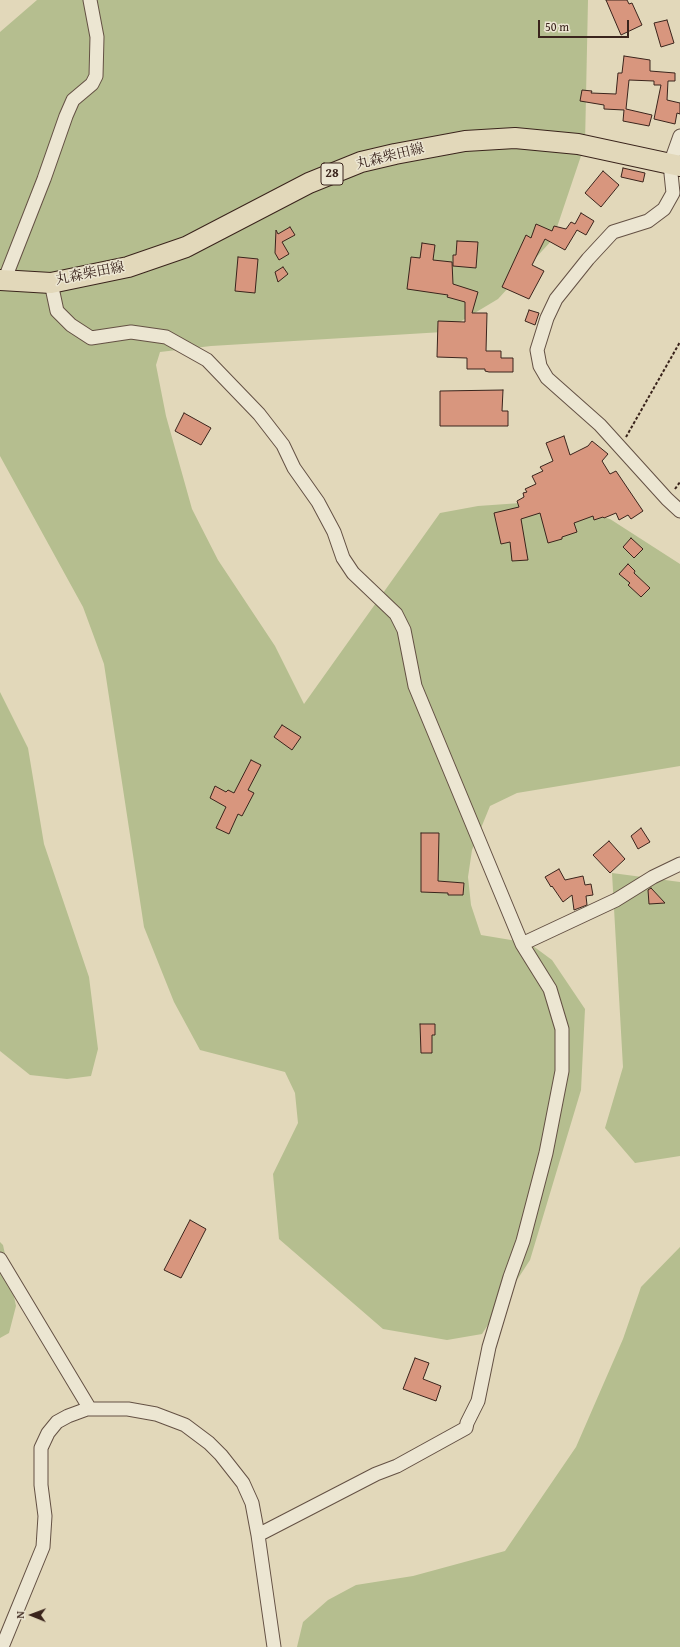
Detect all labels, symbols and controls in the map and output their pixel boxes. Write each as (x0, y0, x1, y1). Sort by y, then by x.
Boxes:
scale bar (540, 12, 631, 38)
text: 50 m (545, 18, 569, 35)
street label: 丸森柴田線 (354, 140, 426, 174)
road number: 28 (321, 163, 343, 185)
street label: 丸森柴田線 (54, 259, 126, 289)
north arrow (12, 1595, 52, 1635)
text: N (12, 1611, 28, 1619)

